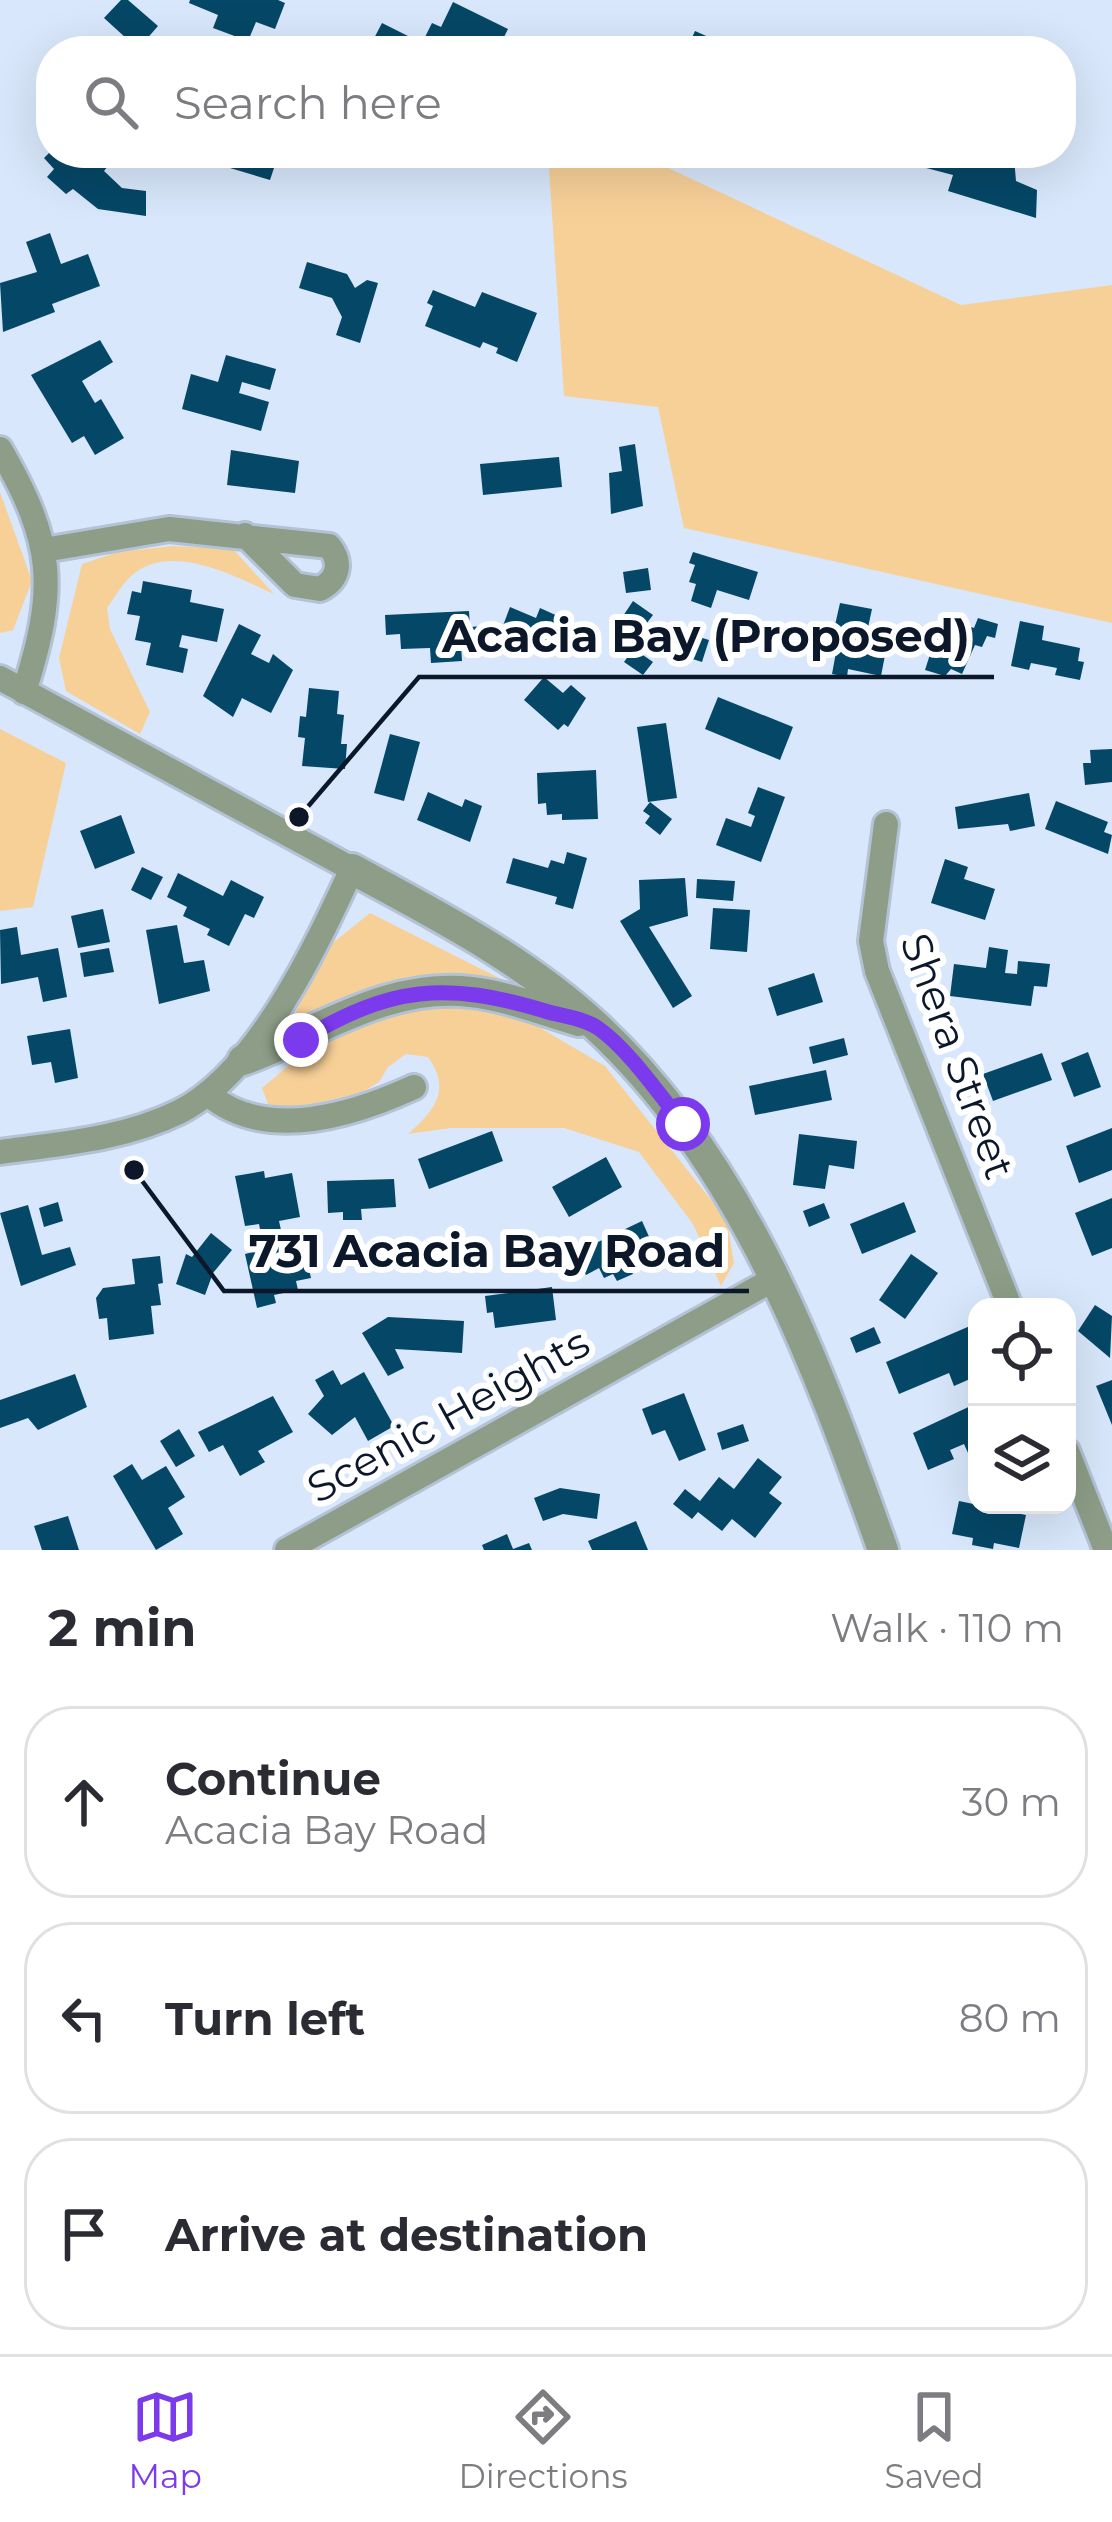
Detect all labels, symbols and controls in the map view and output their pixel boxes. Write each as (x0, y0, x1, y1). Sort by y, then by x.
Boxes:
search box (36, 36, 1076, 168)
icon: search (78, 69, 144, 135)
text: Search here (174, 75, 442, 130)
callout: Acacia Bay (Proposed) (419, 596, 994, 677)
text: Acacia Bay (Proposed) (441, 608, 970, 663)
street label: Shera Street (890, 926, 1026, 1186)
route end (274, 1013, 328, 1067)
route start (656, 1097, 710, 1151)
callout: 731 Acacia Bay Road (224, 1210, 749, 1291)
text: 731 Acacia Bay Road (249, 1223, 725, 1278)
map controls (968, 1298, 1076, 1514)
button: locate (968, 1298, 1076, 1406)
street label: Scenic Heights (298, 1316, 598, 1514)
button: layers (968, 1406, 1076, 1514)
text: 2 min (48, 1597, 197, 1659)
text: Walk · 110 m (830, 1604, 1064, 1652)
text: Continue (165, 1751, 381, 1806)
icon: ahead (51, 1769, 117, 1835)
text: 30 m (962, 1778, 1061, 1826)
text: Acacia Bay Road (165, 1806, 488, 1854)
icon: left (51, 1985, 117, 2051)
text: Turn left (165, 1991, 365, 2046)
text: 80 m (959, 1994, 1061, 2042)
icon: arrive (51, 2201, 117, 2267)
text: Arrive at destination (165, 2207, 648, 2262)
tab: Map (128, 2384, 202, 2496)
tab: Directions (459, 2384, 628, 2496)
tab: Saved (884, 2384, 984, 2496)

